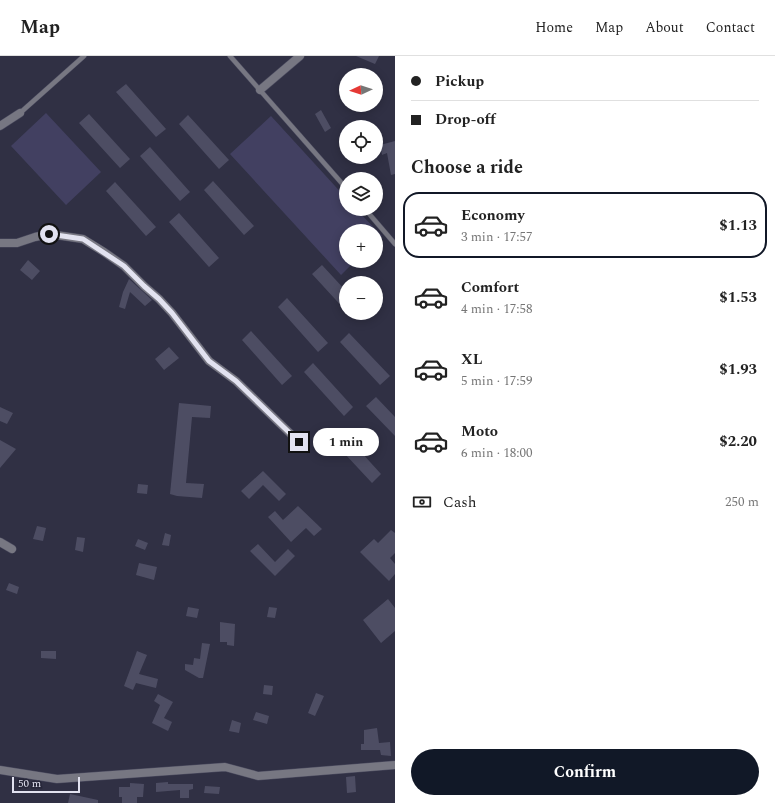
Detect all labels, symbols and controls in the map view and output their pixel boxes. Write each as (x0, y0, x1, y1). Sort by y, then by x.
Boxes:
text: Map (20, 13, 60, 42)
text: Home (535, 17, 573, 38)
text: Map (595, 17, 623, 38)
text: About (645, 17, 684, 38)
text: Contact (706, 17, 755, 38)
north arrow (339, 68, 383, 112)
map controls (339, 68, 383, 320)
text: Pickup (435, 70, 484, 93)
text: Drop-off (435, 108, 496, 131)
button: locate (339, 120, 383, 164)
text: Choose a ride (411, 154, 523, 181)
button: layers (339, 172, 383, 216)
text: Economy (461, 204, 525, 227)
icon: car (413, 207, 449, 243)
text: $1.13 (719, 214, 757, 237)
button: + (339, 224, 383, 268)
route start (40, 225, 58, 243)
text: 3 min · 17:57 (461, 227, 533, 247)
button: − (339, 276, 383, 320)
text: Comfort (461, 276, 519, 299)
icon: car (413, 279, 449, 315)
text: $1.53 (719, 286, 757, 309)
text: 4 min · 17:58 (461, 299, 533, 319)
text: XL (461, 348, 482, 371)
icon: car (413, 351, 449, 387)
text: $1.93 (719, 358, 757, 381)
text: 5 min · 17:59 (461, 371, 533, 391)
text: Moto (461, 420, 498, 443)
icon: car (413, 423, 449, 459)
callout: 1 min (313, 428, 379, 456)
text: $2.20 (719, 430, 757, 453)
text: 1 min (329, 432, 363, 452)
route end (290, 433, 308, 451)
text: 6 min · 18:00 (461, 443, 533, 463)
icon: cash (411, 491, 433, 513)
text: Cash (443, 491, 476, 514)
text: 250 m (725, 492, 759, 512)
button: Confirm (411, 749, 759, 795)
scale bar (12, 775, 80, 794)
text: 50 m (18, 775, 41, 792)

